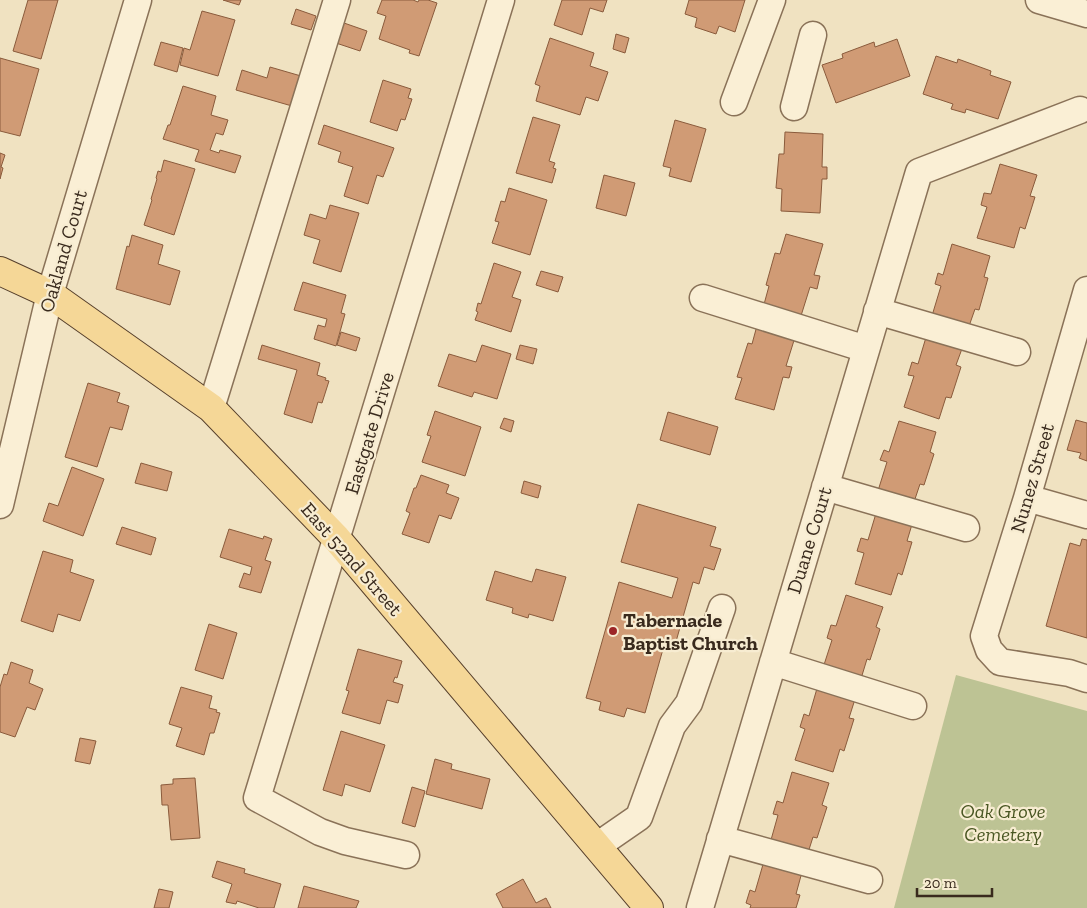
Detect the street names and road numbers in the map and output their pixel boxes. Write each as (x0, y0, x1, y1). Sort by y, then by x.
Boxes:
street label: Oakland Court (34, 186, 92, 315)
street label: Eastgate Drive (339, 369, 399, 497)
street label: Nunez Street (1005, 420, 1059, 536)
street label: Duane Court (781, 483, 837, 596)
street label: East 52nd Street (296, 497, 408, 621)

